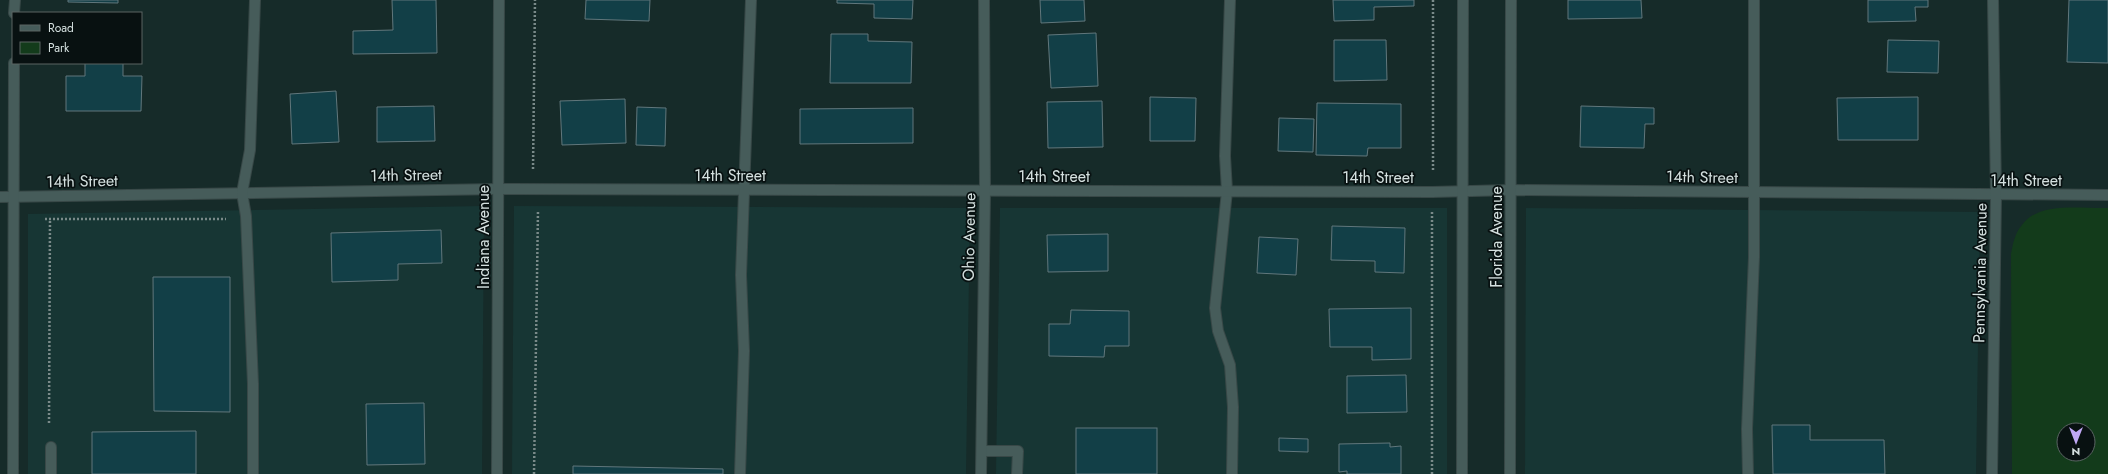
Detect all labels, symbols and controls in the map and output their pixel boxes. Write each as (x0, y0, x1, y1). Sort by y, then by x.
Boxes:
legend (12, 12, 142, 64)
text: Road (48, 19, 74, 37)
text: Park (48, 39, 70, 57)
street label: 14th Street (370, 163, 442, 187)
street label: 14th Street (694, 164, 766, 187)
street label: 14th Street (1018, 165, 1090, 188)
street label: 14th Street (1666, 165, 1738, 189)
street label: 14th Street (1342, 166, 1414, 189)
street label: 14th Street (46, 169, 118, 193)
street label: 14th Street (1990, 169, 2062, 192)
street label: Indiana Avenue (472, 185, 495, 289)
street label: Florida Avenue (1485, 186, 1508, 288)
street label: Ohio Avenue (957, 193, 981, 281)
street label: Pennsylvania Avenue (1967, 203, 1993, 343)
north arrow (2056, 422, 2096, 462)
text: N (2072, 444, 2080, 460)

